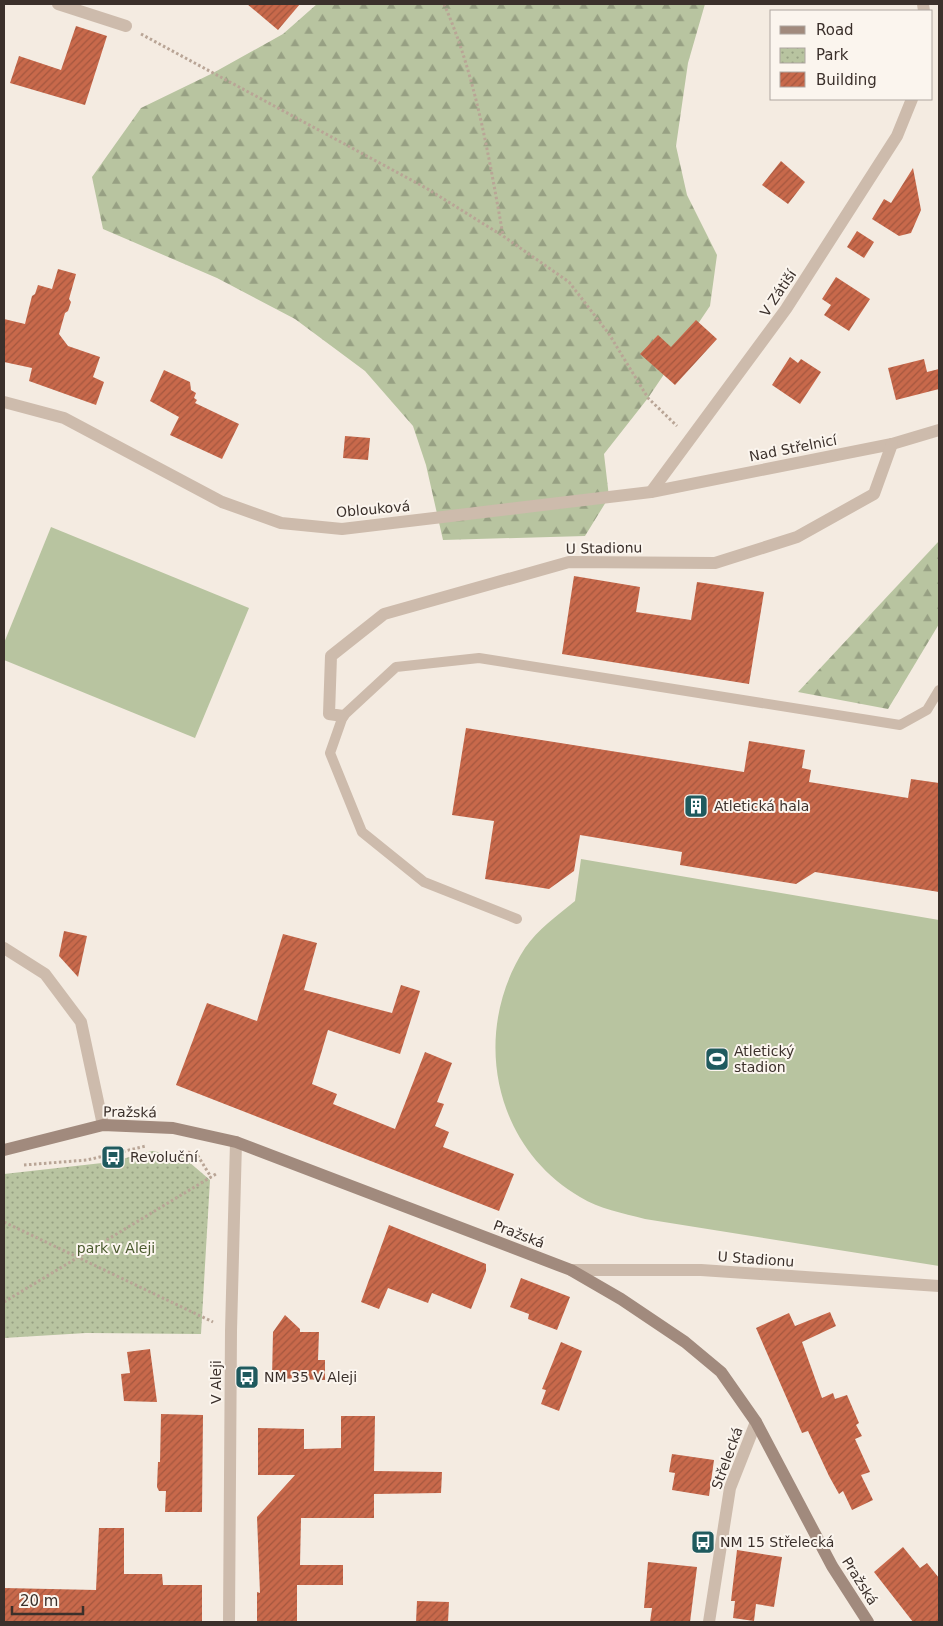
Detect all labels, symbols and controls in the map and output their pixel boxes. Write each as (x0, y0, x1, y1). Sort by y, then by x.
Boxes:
legend (770, 10, 933, 100)
text: Road (816, 21, 854, 39)
text: Park (816, 46, 849, 64)
text: Building (816, 71, 877, 89)
street label: V Zátiší (757, 266, 800, 319)
street label: Nad Střelnicí (748, 431, 839, 464)
street label: Oblouková (335, 498, 411, 520)
street label: U Stadionu (565, 539, 643, 557)
building icon: Atletická hala (683, 793, 709, 819)
place label: Atletická hala (714, 798, 809, 814)
place label: Atletický stadion (734, 1043, 794, 1075)
sports icon: Atletický stadion (704, 1046, 730, 1072)
street label: Pražská (103, 1104, 157, 1120)
bus stop icon: Revoluční (100, 1144, 126, 1170)
place label: Revoluční (130, 1149, 199, 1165)
street label: Pražská (491, 1217, 547, 1251)
park label: park v Aleji (77, 1240, 155, 1256)
street label: U Stadionu (717, 1248, 795, 1270)
street label: V Aleji (208, 1360, 224, 1404)
bus stop icon: NM 35 V Aleji (234, 1364, 260, 1390)
place label: NM 35 V Aleji (264, 1369, 357, 1385)
street label: Střelecká (708, 1425, 746, 1491)
bus stop icon: NM 15 Střelecká (690, 1529, 716, 1555)
place label: NM 15 Střelecká (720, 1534, 834, 1550)
street label: Pražská (839, 1554, 881, 1608)
scale bar (12, 1584, 84, 1616)
text: 20 m (20, 1592, 58, 1610)

